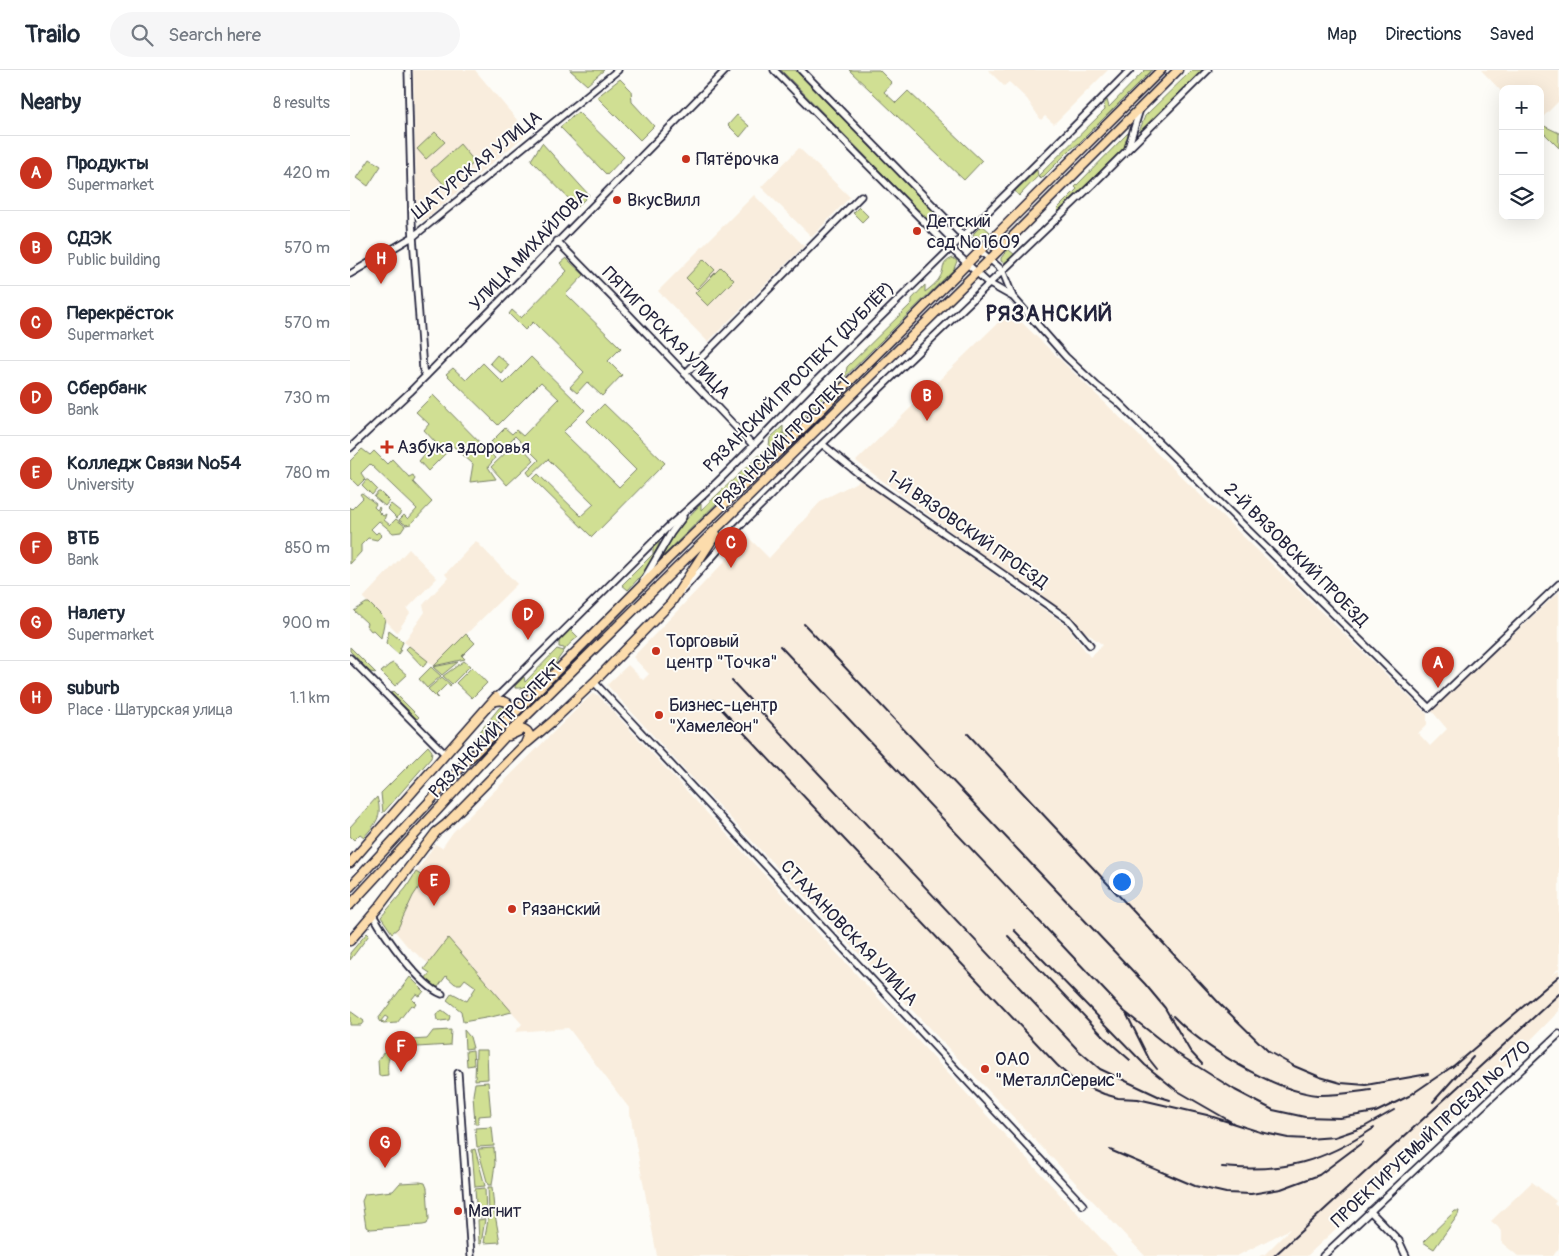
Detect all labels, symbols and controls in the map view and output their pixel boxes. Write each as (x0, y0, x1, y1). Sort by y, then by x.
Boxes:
search box (110, 12, 460, 57)
text: Trailo (25, 20, 80, 49)
icon: search (128, 21, 156, 49)
text: Search here (168, 23, 261, 47)
text: Map (1327, 23, 1357, 46)
text: Directions (1385, 23, 1461, 46)
text: Saved (1489, 23, 1534, 46)
map controls (1499, 85, 1544, 220)
button: + (1499, 85, 1544, 130)
text: Nearby (20, 89, 81, 116)
text: 8 results (273, 93, 330, 113)
street label: ШАТУРСКАЯ УЛИЦА (407, 105, 547, 224)
button: − (1499, 130, 1544, 175)
place label: Пятёрочка (696, 148, 779, 171)
text: Продукты (67, 151, 149, 175)
marker: Пятёрочка (680, 153, 692, 165)
text: A (31, 163, 41, 183)
text: 420 m (283, 163, 330, 183)
text: Supermarket (67, 175, 154, 195)
button: layers (1499, 175, 1544, 220)
street label: УЛИЦА МИХАЙЛОВА (465, 184, 593, 316)
place label: ВкусВилл (627, 189, 700, 212)
marker: ВкусВилл (611, 194, 623, 206)
place label: Детский сад №1609 (926, 210, 1020, 254)
marker: Детский сад №1609 (911, 225, 923, 237)
text: СДЭК (67, 226, 112, 250)
text: B (31, 238, 41, 258)
text: 570 m (284, 238, 330, 258)
pin: H (365, 243, 397, 284)
text: Public building (67, 250, 160, 270)
street label: ПЯТИГОРСКАЯ УЛИЦА (597, 262, 735, 404)
street label: РЯЗАНСКИЙ ПРОСПЕКТ (ДУБЛЁР) (699, 277, 899, 477)
district label: РЯЗАНСКИЙ (986, 300, 1112, 328)
text: Перекрёсток (67, 301, 174, 325)
text: C (31, 313, 41, 333)
text: 570 m (284, 313, 330, 333)
text: Supermarket (67, 325, 154, 345)
street label: РЯЗАНСКИЙ ПРОСПЕКТ (711, 370, 855, 514)
text: Сбербанк (67, 376, 147, 400)
pin: B (911, 380, 943, 421)
text: D (31, 388, 41, 408)
text: 730 m (284, 388, 330, 408)
text: Bank (67, 400, 99, 420)
place label: Азбука здоровья (397, 436, 530, 459)
marker: Азбука здоровья (381, 441, 393, 453)
text: Колледж Связи №54 (67, 451, 241, 475)
text: E (32, 463, 40, 483)
text: 780 m (285, 463, 330, 483)
street label: 1-Й ВЯЗОВСКИЙ ПРОЕЗД (882, 466, 1052, 594)
text: University (67, 475, 134, 495)
street label: 2-Й ВЯЗОВСКИЙ ПРОЕЗД (1219, 478, 1373, 632)
text: ВТБ (67, 526, 100, 550)
pin: C (715, 527, 747, 568)
text: F (31, 538, 41, 558)
text: 850 m (285, 538, 330, 558)
text: Bank (67, 550, 99, 570)
pin: D (512, 599, 544, 640)
text: Налету (67, 601, 125, 625)
text: G (31, 613, 41, 633)
text: 900 m (282, 613, 330, 633)
text: Supermarket (67, 625, 154, 645)
place label: Торговый центр "Точка" (666, 630, 778, 674)
marker: Торговый центр "Точка" (650, 645, 662, 657)
pin: A (1422, 647, 1454, 688)
street label: РЯЗАНСКИЙ ПРОСПЕКТ (424, 655, 568, 803)
text: suburb (67, 676, 120, 700)
text: H (31, 688, 41, 708)
text: 1.1 km (290, 688, 330, 708)
place label: Бизнес-центр "Хамелеон" (669, 694, 778, 738)
text: Place · Шатурская улица (67, 700, 233, 720)
marker: Бизнес-центр "Хамелеон" (653, 709, 665, 721)
street label: СТАХАНОВСКАЯ УЛИЦА (775, 855, 923, 1011)
pin: E (418, 865, 450, 906)
your location (1109, 869, 1135, 895)
place label: Рязанский (522, 898, 601, 921)
marker: Рязанский (506, 903, 518, 915)
pin: F (385, 1031, 417, 1072)
street label: ПРОЕКТИРУЕМЫЙ ПРОЕЗД № 770 (1326, 1035, 1536, 1233)
place label: ОАО "МеталлСервис" (995, 1048, 1122, 1092)
marker: ОАО "МеталлСервис" (979, 1063, 991, 1075)
pin: G (369, 1127, 401, 1168)
place label: Магнит (468, 1200, 521, 1223)
marker: Магнит (452, 1205, 464, 1217)

